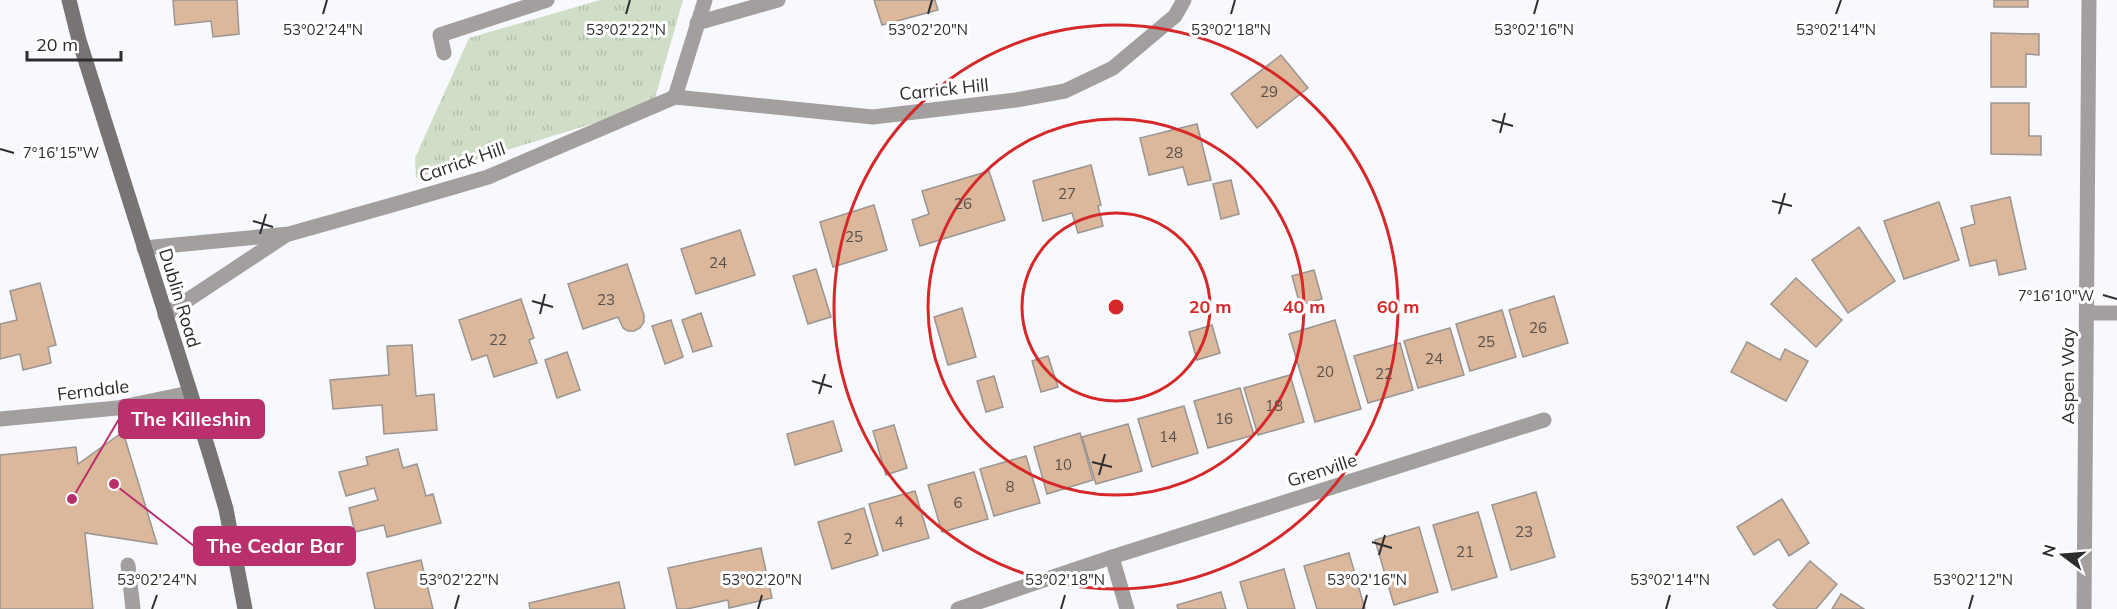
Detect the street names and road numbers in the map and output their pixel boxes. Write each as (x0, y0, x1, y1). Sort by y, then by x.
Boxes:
street label: Carrick Hill (898, 73, 990, 105)
street label: Carrick Hill (416, 137, 508, 187)
street label: Dublin Road (154, 246, 206, 350)
street label: Aspen Way (2056, 327, 2079, 425)
street label: Ferndale (56, 374, 130, 406)
street label: Grenville (1284, 448, 1360, 492)

